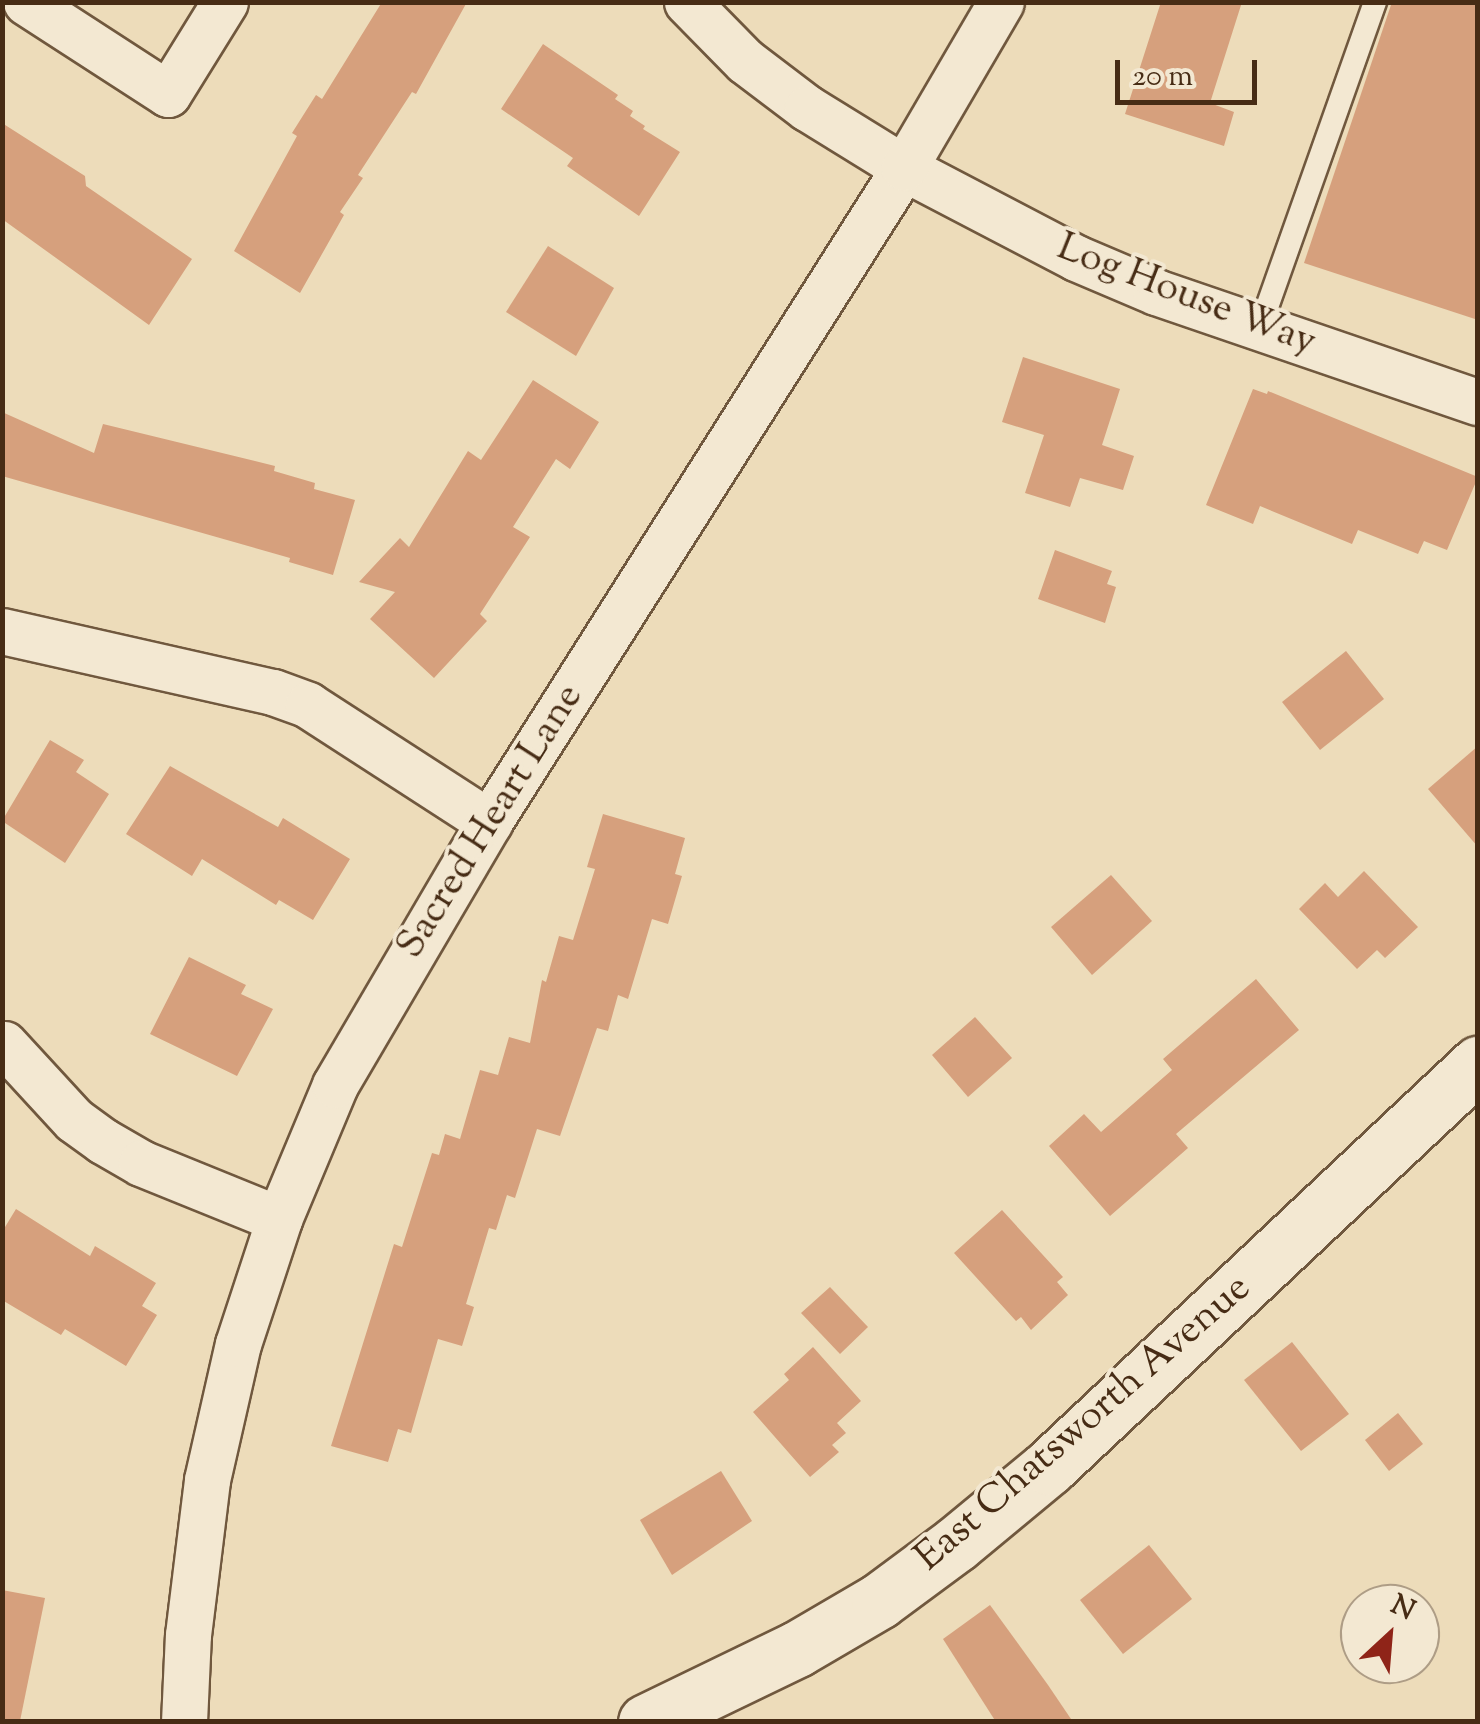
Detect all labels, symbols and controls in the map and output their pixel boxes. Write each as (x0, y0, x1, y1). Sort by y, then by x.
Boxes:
scale bar (1120, 40, 1262, 102)
text: 20 m (1132, 56, 1193, 99)
street label: Log House Way (1050, 225, 1322, 367)
street label: Sacred Heart Lane (387, 676, 595, 968)
street label: East Chatsworth Avenue (906, 1265, 1262, 1583)
north arrow (1340, 1584, 1440, 1684)
text: N (1383, 1586, 1421, 1632)

